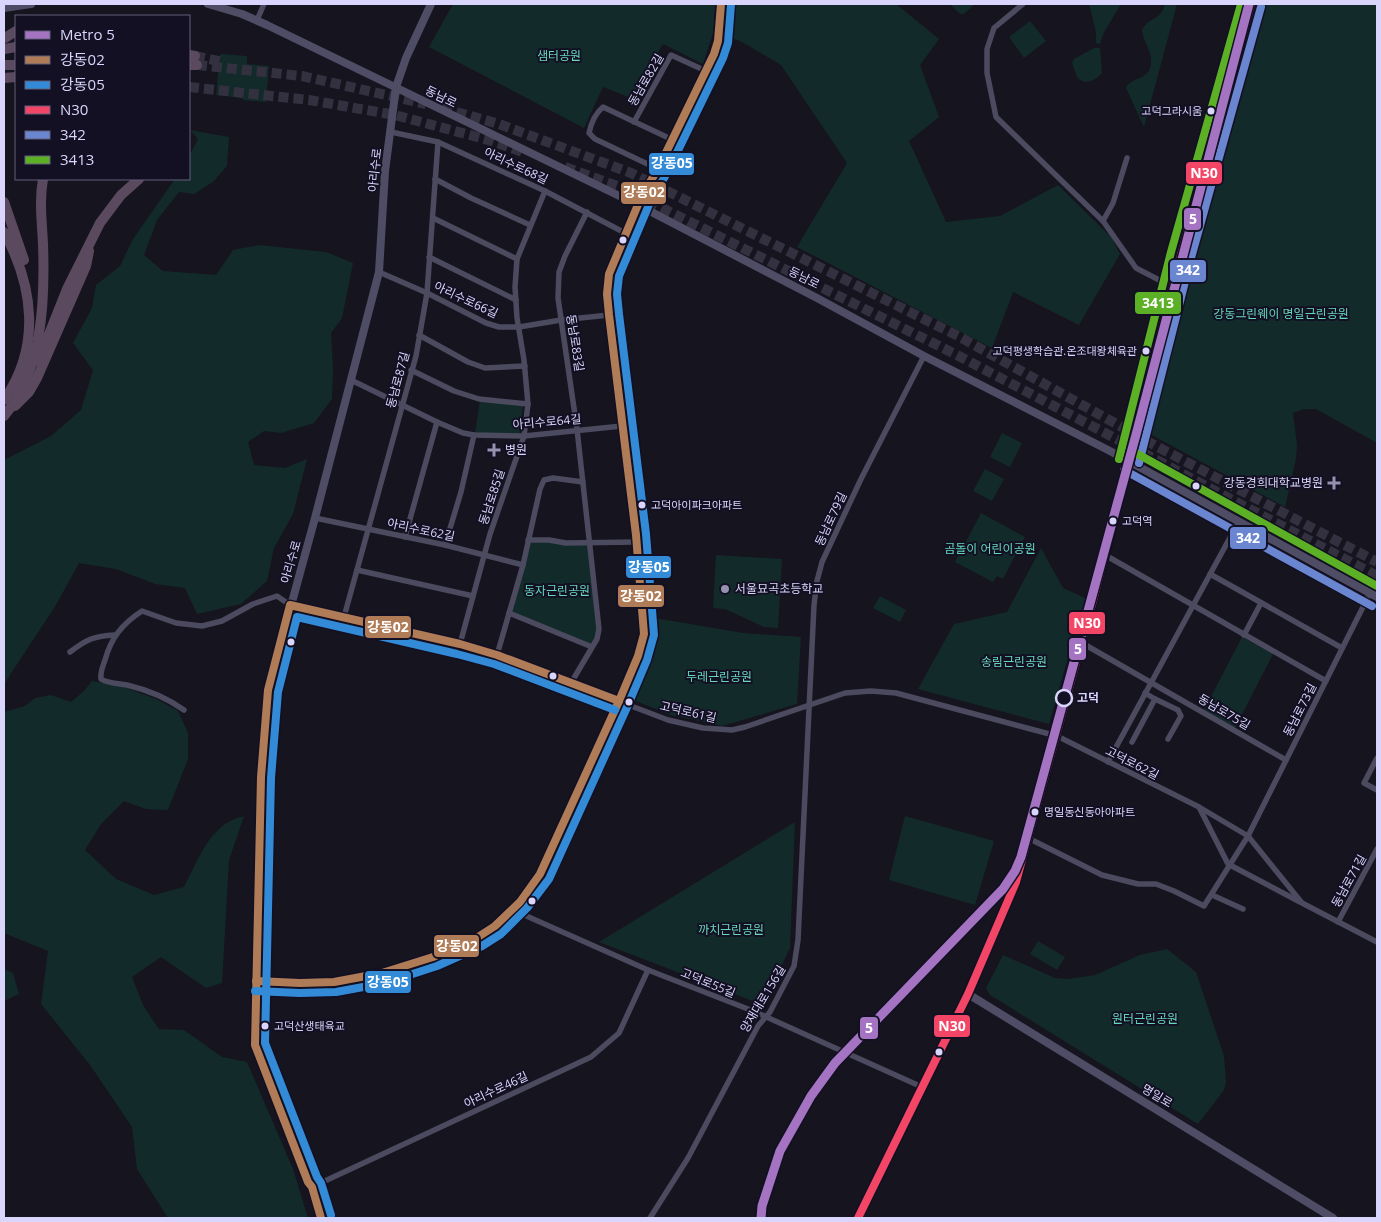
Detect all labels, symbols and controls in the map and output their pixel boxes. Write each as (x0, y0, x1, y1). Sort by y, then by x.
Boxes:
legend (15, 15, 190, 180)
text: Metro 5 (60, 24, 115, 44)
park label: 샘터공원 (537, 47, 581, 64)
text: 강동02 (60, 49, 105, 69)
street label: 동남로82길 (624, 50, 667, 109)
text: 강동05 (60, 74, 105, 94)
street label: 동남로 (423, 82, 460, 111)
text: N30 (60, 99, 88, 119)
place label: 고덕그라시움 (1141, 103, 1202, 118)
marker: 고덕그라시움 (1206, 106, 1216, 116)
text: 342 (60, 124, 86, 144)
street label: 아리수로68길 (481, 143, 551, 188)
street label: 아리수로 (364, 147, 385, 193)
text: 3413 (60, 149, 94, 169)
line badge: 강동05 (648, 152, 695, 176)
text: 강동05 (651, 153, 693, 172)
line badge: N30 (1185, 161, 1223, 185)
text: N30 (1190, 163, 1218, 182)
line badge: 강동02 (620, 181, 667, 205)
text: 강동02 (623, 182, 665, 201)
line badge: 5 (1183, 207, 1202, 231)
text: 5 (1189, 209, 1197, 228)
unlabelled marker (618, 235, 628, 245)
line badge: 342 (1169, 259, 1207, 283)
text: 342 (1176, 260, 1200, 279)
street label: 동남로 (786, 262, 823, 293)
street label: 아리수로66길 (431, 277, 501, 322)
line badge: 3413 (1134, 291, 1182, 315)
text: 3413 (1142, 293, 1174, 312)
park label: 강동그린웨이 명일근린공원 (1213, 305, 1349, 322)
street label: 동남로83길 (563, 313, 588, 373)
place label: 고덕평생학습관.온조대왕체육관 (992, 343, 1137, 358)
marker: 고덕평생학습관.온조대왕체육관 (1141, 346, 1151, 356)
street label: 동남로87길 (382, 350, 413, 410)
street label: 아리수로64길 (512, 410, 582, 433)
place label: 병원 (505, 441, 527, 458)
marker: 병원 (487, 443, 501, 457)
street label: 동남로85길 (474, 467, 509, 527)
place label: 강동경희대학교병원 (1224, 474, 1323, 491)
marker: 강동경희대학교병원 (1327, 476, 1341, 490)
unlabelled marker (1191, 481, 1201, 491)
street label: 동남로79길 (811, 489, 850, 549)
place label: 고덕아이파크아파트 (651, 497, 742, 512)
marker: 고덕아이파크아파트 (637, 500, 647, 510)
place label: 고덕역 (1122, 513, 1152, 528)
street label: 아리수로62길 (386, 514, 457, 545)
marker: 고덕역 (1108, 516, 1118, 526)
line badge: 342 (1229, 526, 1267, 550)
text: 342 (1236, 528, 1260, 547)
street label: 아리수로 (276, 538, 305, 585)
park label: 곰돌이 어린이공원 (944, 540, 1036, 557)
line badge: 강동05 (625, 555, 672, 579)
text: 강동05 (628, 557, 670, 576)
place label: 서울묘곡초등학교 (735, 580, 823, 597)
park label: 동자근린공원 (524, 582, 590, 599)
marker: 서울묘곡초등학교 (719, 583, 731, 595)
line badge: 강동02 (617, 584, 665, 608)
text: 강동02 (620, 586, 662, 605)
line badge: N30 (1068, 611, 1106, 635)
text: N30 (1073, 613, 1101, 632)
line badge: 강동02 (364, 615, 412, 639)
text: 강동02 (367, 617, 409, 636)
unlabelled marker (286, 637, 296, 647)
line badge: 5 (1068, 637, 1087, 661)
text: 5 (1074, 639, 1082, 658)
park label: 송림근린공원 (981, 653, 1047, 670)
park label: 두레근린공원 (686, 668, 752, 685)
unlabelled marker (548, 671, 558, 681)
street label: 동남로73길 (1279, 680, 1320, 739)
marker: 고덕 (1055, 689, 1073, 707)
place label: 고덕 (1077, 689, 1099, 706)
street label: 동남로75길 (1195, 690, 1254, 733)
unlabelled marker (624, 697, 634, 707)
street label: 고덕로61길 (658, 697, 718, 726)
street label: 고덕로62길 (1103, 742, 1162, 783)
place label: 명일동신동아아파트 (1044, 804, 1135, 819)
marker: 명일동신동아아파트 (1030, 807, 1040, 817)
street label: 동남로71길 (1327, 851, 1370, 910)
unlabelled marker (527, 896, 537, 906)
park label: 까치근린공원 (698, 921, 764, 938)
line badge: 강동02 (433, 934, 480, 958)
text: 강동02 (436, 936, 478, 955)
street label: 양재대로156길 (736, 962, 789, 1036)
street label: 고덕로55길 (678, 964, 738, 1001)
line badge: 강동05 (364, 970, 412, 994)
text: 강동05 (367, 972, 409, 991)
park label: 원터근린공원 (1112, 1010, 1178, 1027)
line badge: N30 (933, 1014, 971, 1038)
line badge: 5 (859, 1016, 879, 1040)
text: N30 (938, 1016, 966, 1035)
place label: 고덕산생태육교 (274, 1018, 345, 1033)
text: 5 (865, 1018, 873, 1037)
marker: 고덕산생태육교 (260, 1021, 270, 1031)
unlabelled marker (934, 1047, 944, 1057)
street label: 아리수로46길 (461, 1067, 531, 1112)
street label: 명일로 (1139, 1080, 1176, 1111)

